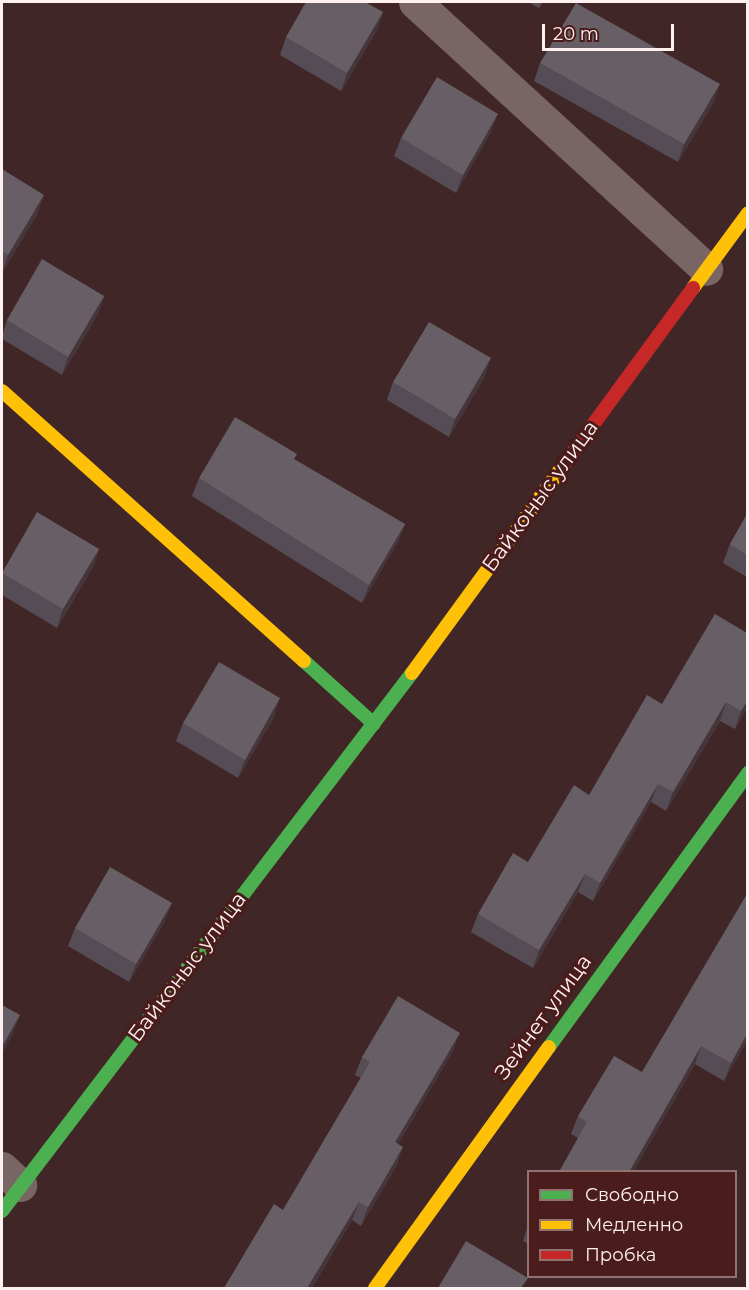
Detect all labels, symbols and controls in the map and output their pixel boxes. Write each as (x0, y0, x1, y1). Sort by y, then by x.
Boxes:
scale bar (545, 12, 677, 50)
text: 20 m (553, 23, 599, 45)
street label: Байконыс улица (477, 416, 603, 576)
street label: Байконыс улица (123, 887, 251, 1047)
street label: Зейнет улица (489, 950, 597, 1084)
legend (527, 1170, 737, 1278)
text: Свободно (585, 1184, 679, 1206)
text: Медленно (585, 1214, 683, 1236)
text: Пробка (585, 1244, 656, 1266)

